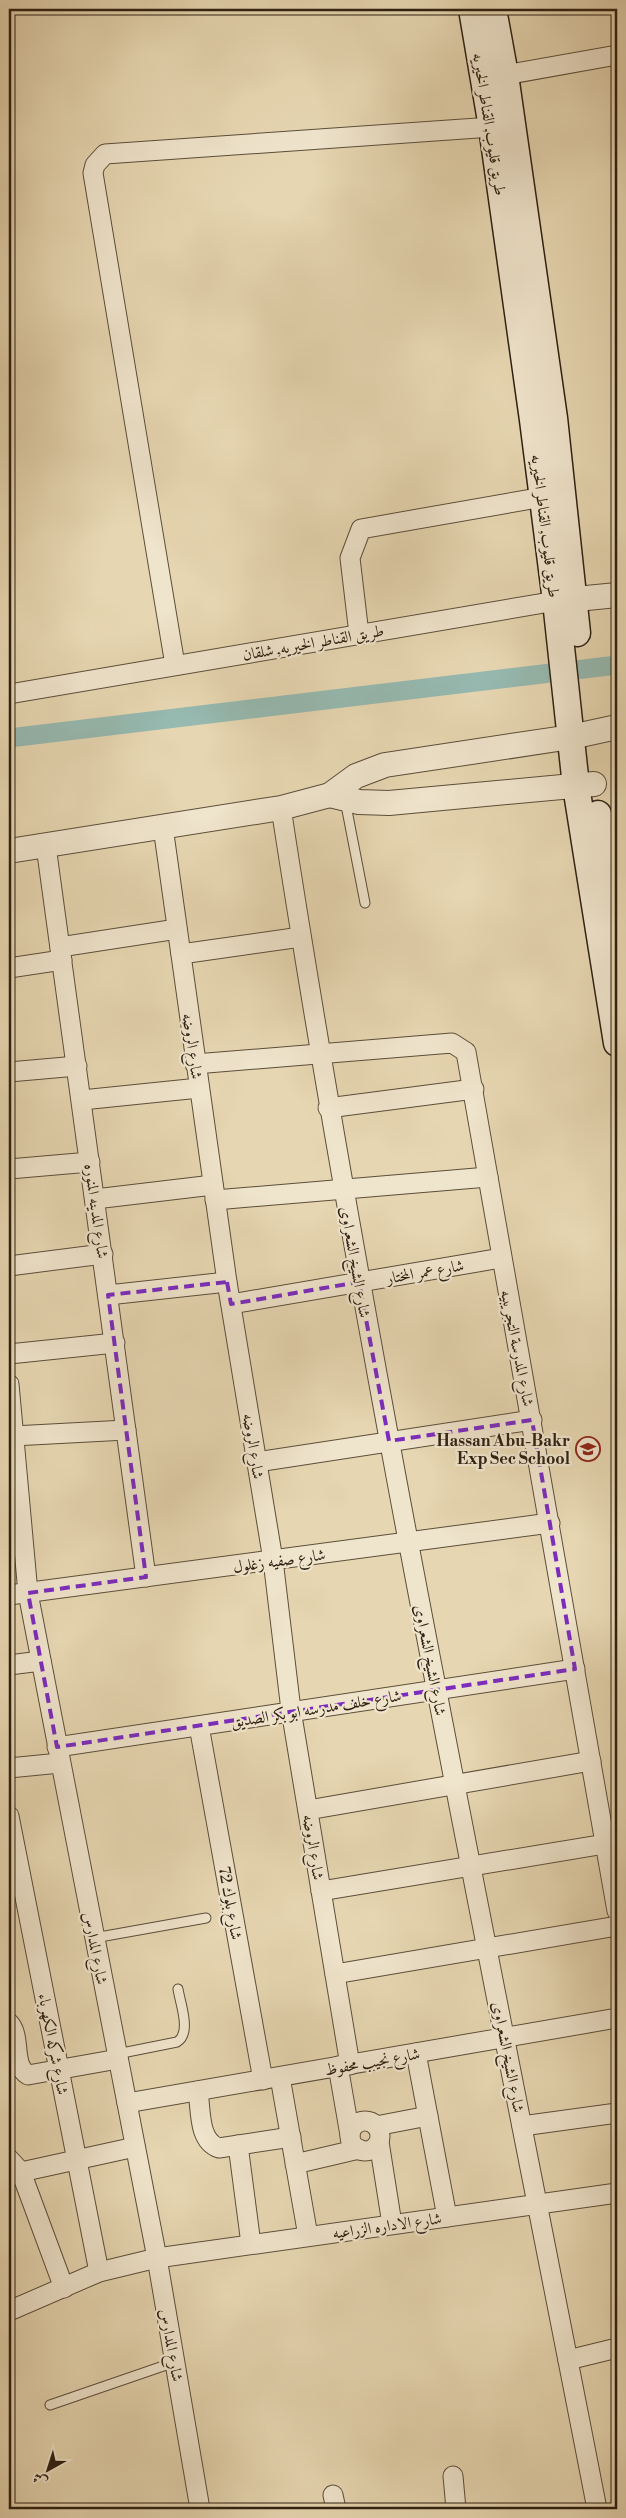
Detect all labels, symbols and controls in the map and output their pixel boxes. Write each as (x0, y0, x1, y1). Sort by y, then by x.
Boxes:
street label: طريق قليوب, القناطر الخيريه (468, 51, 510, 197)
street label: طريق قليوب, القناطر الخيريه (526, 453, 564, 599)
street label: طريق القناطر الخيريه, شلقان (241, 621, 385, 665)
street label: شارع الروضه (175, 1012, 207, 1081)
street label: شارع المدينه المنوره (76, 1163, 113, 1260)
street label: شارع الشيخ الشعراوى (331, 1205, 375, 1320)
street label: شارع عمر المختار (383, 1255, 466, 1292)
street label: شارع المدرسة التجريبيه (493, 1288, 538, 1409)
street label: شارع الروضه (235, 1412, 268, 1481)
place label: Hassan Abu-Bakr Exp Sec School (436, 1431, 571, 1469)
school or university icon: Hassan Abu-Bakr Exp Sec School (575, 1436, 601, 1462)
street label: شارع صفيه زغلول (232, 1545, 327, 1580)
street label: شارع الشيخ الشعراوى (406, 1603, 451, 1718)
street label: شارع خلف مدرسه ابو بكر الصديق (230, 1686, 403, 1735)
street label: شارع الروضه (295, 1813, 328, 1882)
street label: شارع بلوك 72 (211, 1865, 246, 1942)
street label: شارع المدارس (75, 1910, 112, 1987)
street label: شارع شركه الكهرباء (30, 1992, 73, 2097)
street label: شارع الشيخ الشعراوى (484, 2000, 529, 2115)
street label: شارع نجيب محفوظ (323, 2044, 422, 2083)
street label: شارع الاداره الزراعيه (331, 2208, 443, 2247)
street label: شارع المدارس (152, 2307, 187, 2384)
north arrow (22, 2446, 72, 2496)
text: ش (29, 2468, 52, 2491)

